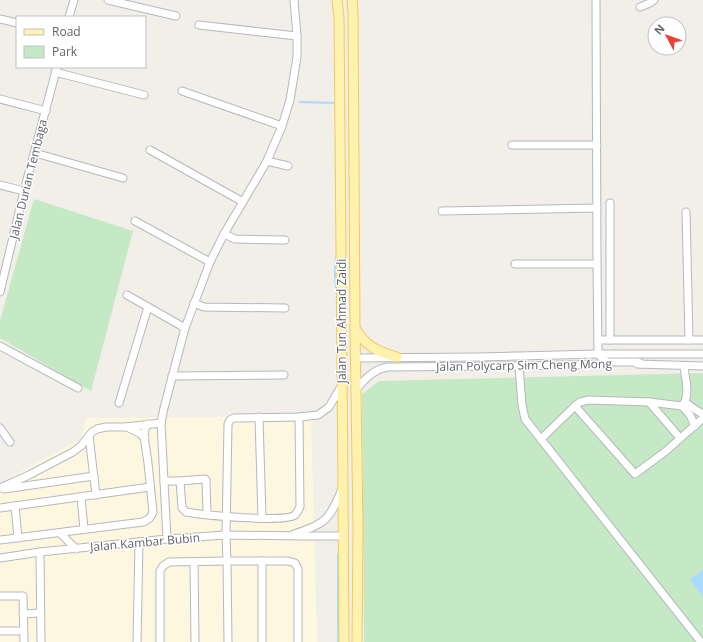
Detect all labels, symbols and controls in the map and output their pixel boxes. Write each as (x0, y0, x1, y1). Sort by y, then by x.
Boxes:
legend (16, 16, 146, 68)
north arrow (647, 16, 687, 56)
text: N (650, 21, 668, 37)
text: Road (52, 23, 81, 40)
text: Park (52, 43, 78, 60)
street label: Jalan Durian Tembaga (5, 117, 51, 242)
street label: Jalan Tun Ahmad Zaidi (333, 259, 350, 384)
street label: Jalan Polycarp Sim Cheng Mong (435, 355, 612, 375)
street label: Jalan Kambar Bubin (88, 529, 201, 555)

